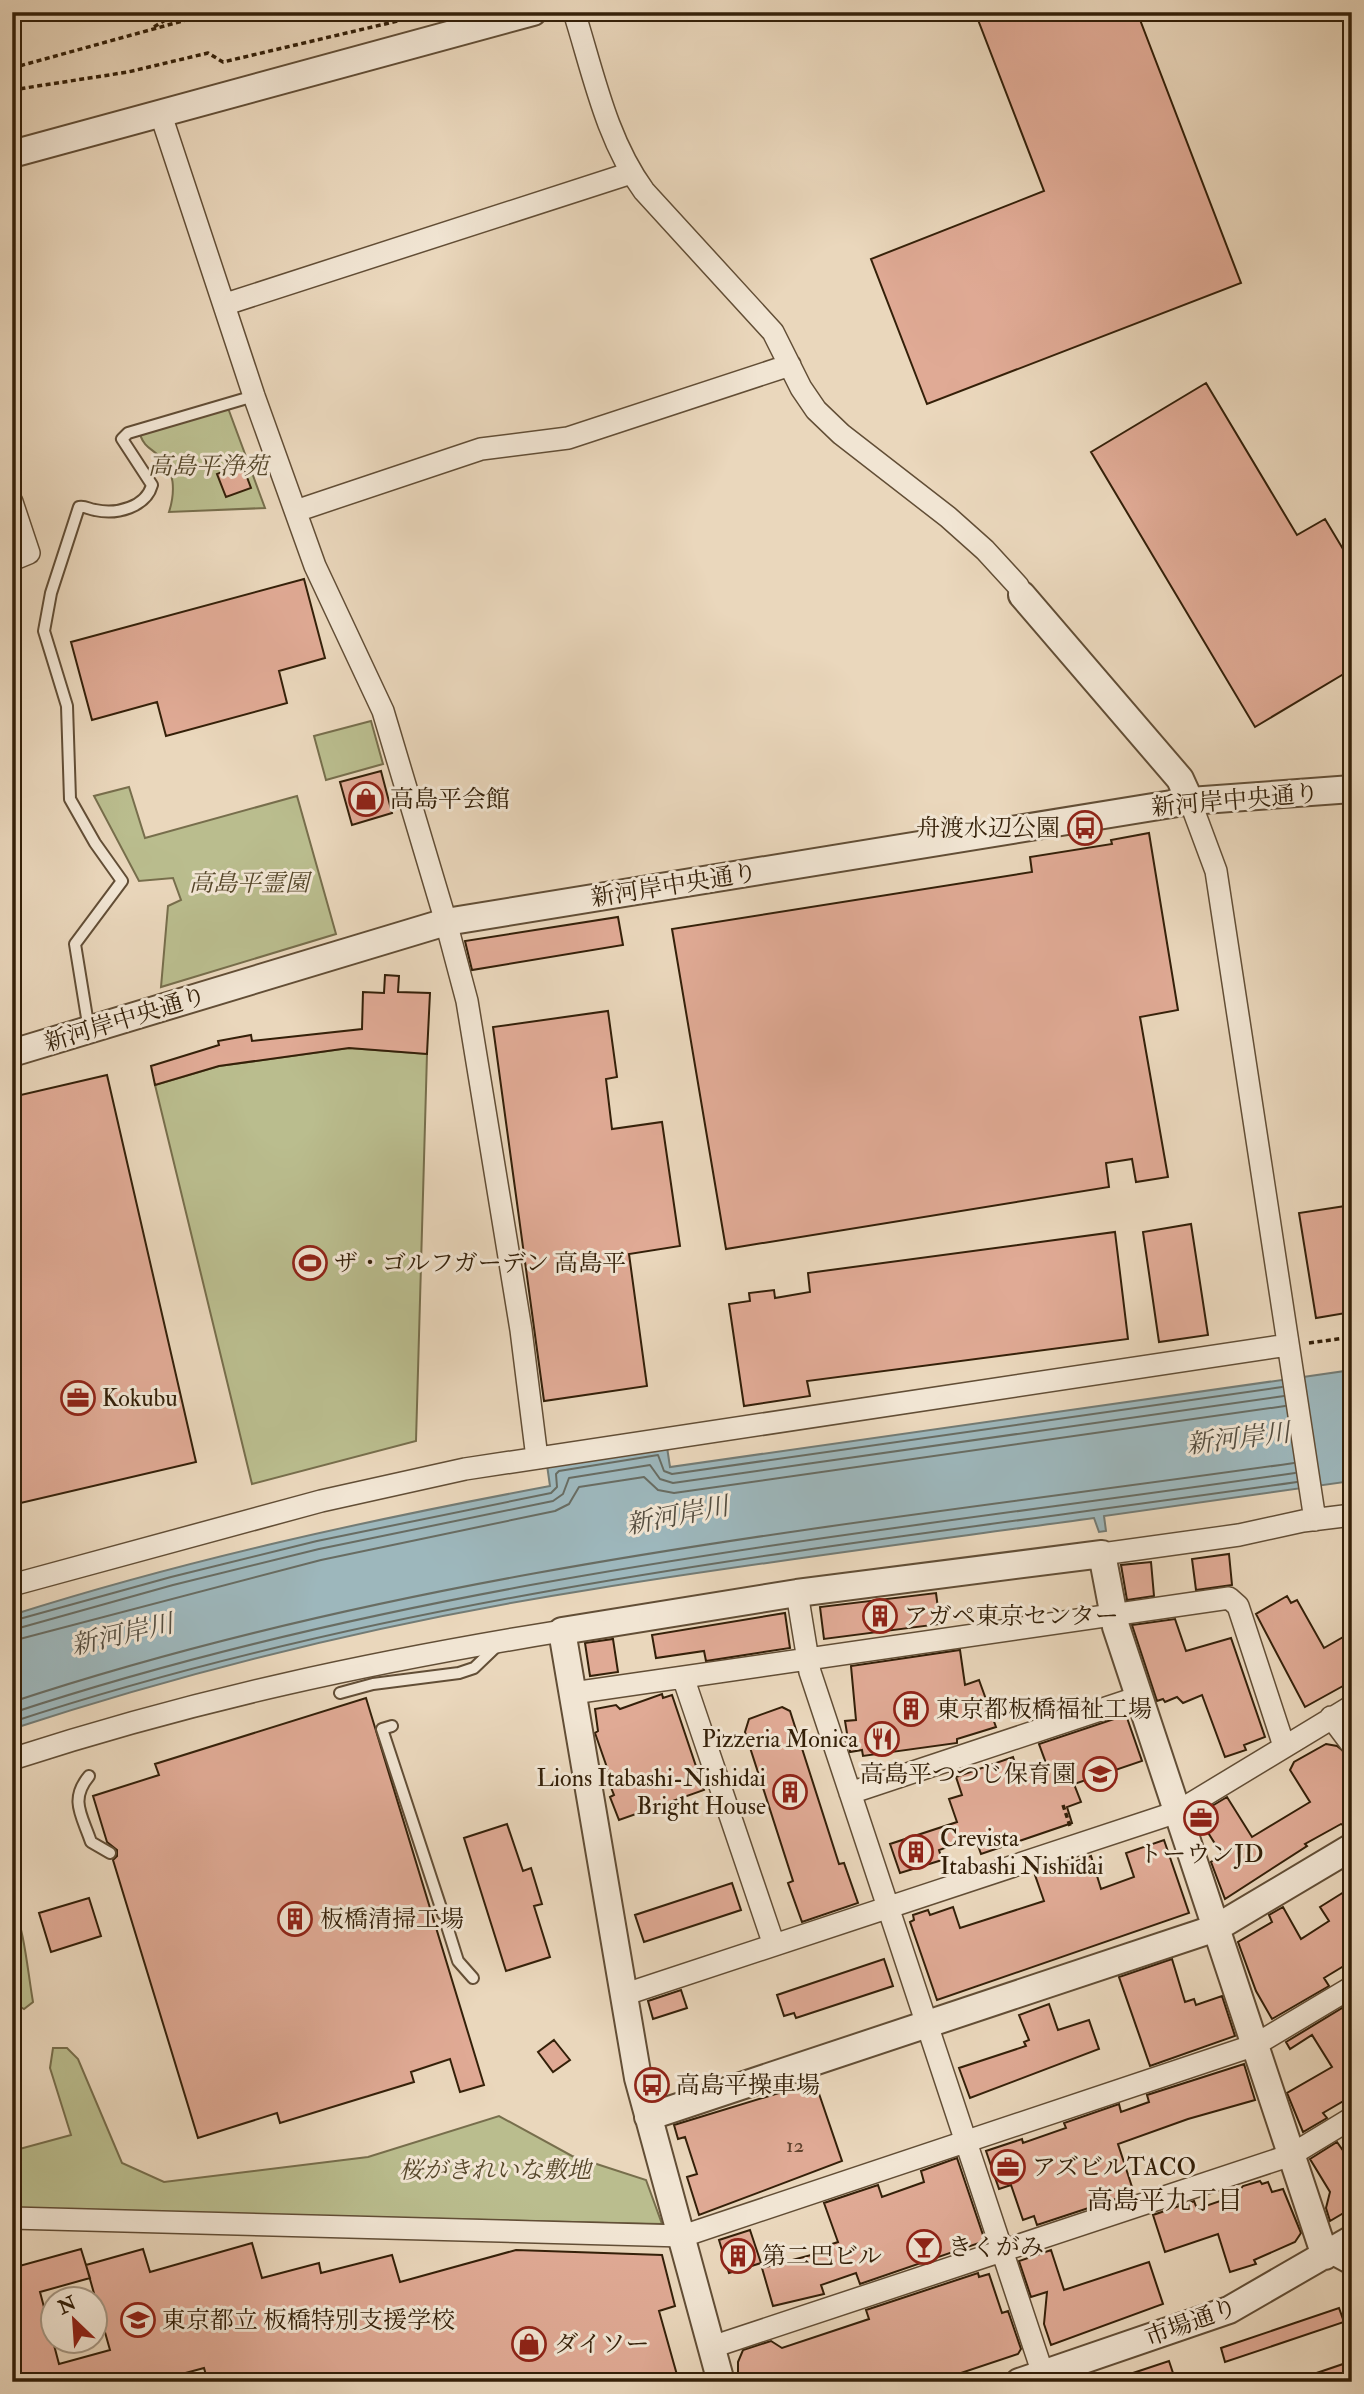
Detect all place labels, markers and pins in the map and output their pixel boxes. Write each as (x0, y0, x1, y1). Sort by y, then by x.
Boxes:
shop icon: 高島平会館 (347, 780, 385, 818)
place label: 高島平会館 (390, 784, 510, 815)
bus stop icon: 舟渡水辺公園 (1066, 809, 1104, 847)
place label: 舟渡水辺公園 (916, 813, 1060, 844)
sports icon: ザ・ゴルフガーデン 高島平 (291, 1244, 329, 1282)
place label: ザ・ゴルフガーデン 高島平 (334, 1248, 626, 1279)
office icon: Kokubu (59, 1379, 97, 1417)
place label: Kokubu (102, 1383, 178, 1414)
building icon: アガペ東京センター (861, 1597, 899, 1635)
place label: アガペ東京センター (904, 1601, 1119, 1632)
building icon: 東京都板橋福祉工場 (892, 1690, 930, 1728)
place label: 東京都板橋福祉工場 (936, 1694, 1152, 1725)
restaurant icon: Pizzeria Monica (863, 1720, 901, 1758)
place label: Pizzeria Monica (702, 1724, 859, 1755)
school or university icon: 高島平つつじ保育園 (1081, 1755, 1119, 1793)
place label: 高島平つつじ保育園 (860, 1759, 1076, 1790)
place label: Lions Itabashi-Nishidai Bright House (536, 1763, 766, 1822)
building icon: Lions Itabashi-Nishidai Bright House (771, 1773, 809, 1811)
office icon: トーウンJD (1182, 1799, 1220, 1837)
place label: Crevista Itabashi Nishidai (940, 1823, 1104, 1882)
building icon: Crevista Itabashi Nishidai (897, 1833, 935, 1871)
place label: トーウンJD (1138, 1839, 1264, 1870)
building icon: 板橋清掃工場 (276, 1900, 314, 1938)
place label: 板橋清掃工場 (320, 1904, 464, 1935)
bus stop icon: 高島平操車場 (633, 2066, 671, 2104)
place label: 高島平操車場 (676, 2070, 820, 2101)
office icon: アズビルTACO (989, 2148, 1027, 2186)
place label: アズビルTACO (1032, 2152, 1196, 2183)
bar icon: きくがみ (905, 2228, 943, 2266)
place label: きくがみ (948, 2232, 1044, 2263)
building icon: 第二巴ビル (719, 2237, 757, 2275)
place label: 第二巴ビル (762, 2241, 882, 2272)
school or university icon: 東京都立 板橋特別支援学校 (119, 2301, 157, 2339)
place label: 東京都立 板橋特別支援学校 (162, 2305, 455, 2336)
shop icon: ダイソー (510, 2325, 548, 2363)
place label: ダイソー (554, 2329, 650, 2360)

